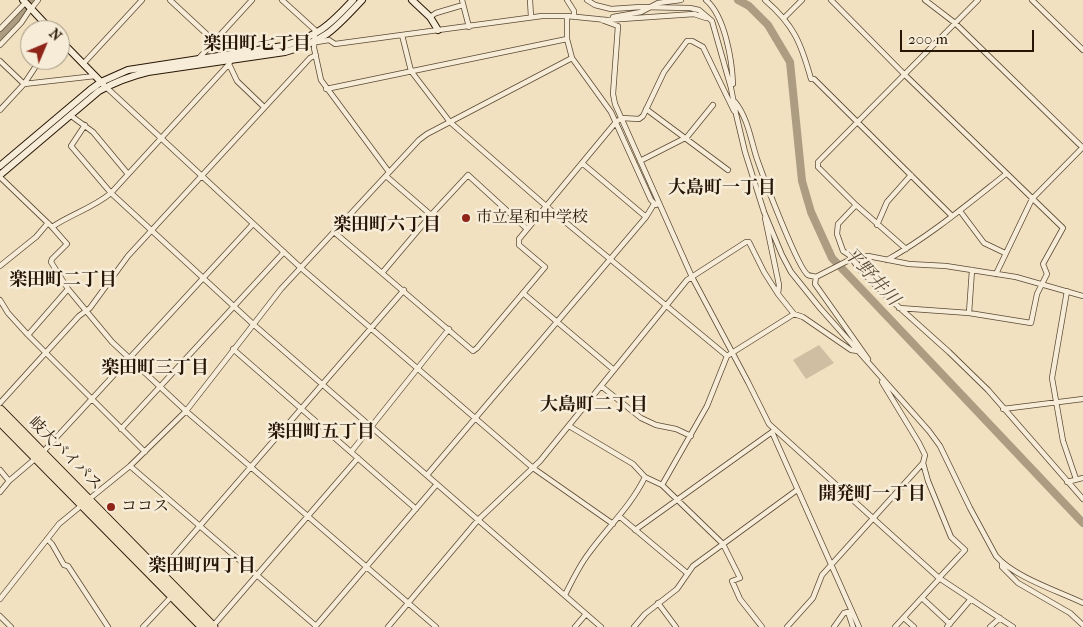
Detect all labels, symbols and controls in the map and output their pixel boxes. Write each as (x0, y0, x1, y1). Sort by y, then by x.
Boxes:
north arrow (20, 20, 70, 70)
scale bar (903, 20, 1037, 52)
text: N (45, 25, 65, 45)
text: 200 m (908, 30, 948, 48)
district label: 楽田町七丁目 (203, 34, 311, 56)
district label: 大島町一丁目 (668, 178, 776, 200)
place label: 市立星和中学校 (476, 208, 588, 228)
marker: 市立星和中学校 (460, 212, 472, 224)
district label: 楽田町六丁目 (333, 215, 441, 237)
water label: 平野井川 (839, 243, 903, 311)
district label: 楽田町二丁目 (9, 270, 117, 292)
district label: 楽田町三丁目 (101, 358, 209, 380)
district label: 大島町二丁目 (540, 395, 648, 417)
street label: 岐大バイパス (24, 413, 106, 495)
district label: 楽田町五丁目 (267, 422, 375, 444)
district label: 開発町一丁目 (818, 484, 926, 506)
place label: ココス (121, 497, 169, 517)
marker: ココス (105, 501, 117, 513)
district label: 楽田町四丁目 (148, 556, 256, 578)

